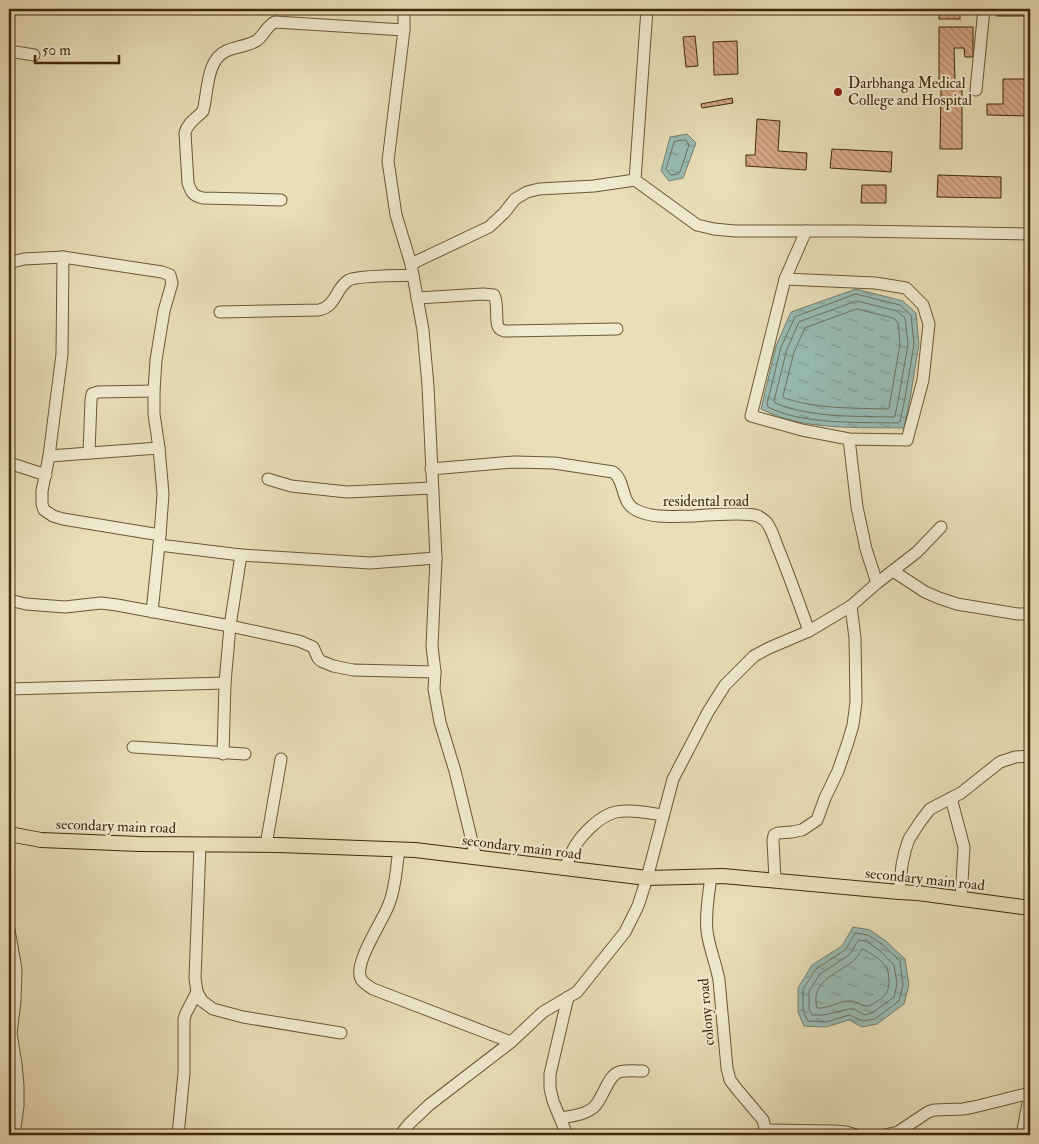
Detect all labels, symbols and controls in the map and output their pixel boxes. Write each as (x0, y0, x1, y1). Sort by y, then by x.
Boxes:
scale bar (35, 32, 119, 64)
text: 50 m (42, 41, 71, 60)
place label: Darbhanga Medical College and Hospital (848, 74, 972, 111)
marker: Darbhanga Medical College and Hospital (832, 86, 844, 98)
street label: residental road (663, 492, 750, 511)
street label: secondary main road (56, 815, 177, 838)
street label: secondary main road (461, 831, 583, 864)
street label: secondary main road (864, 864, 986, 895)
street label: colony road (694, 977, 719, 1047)

